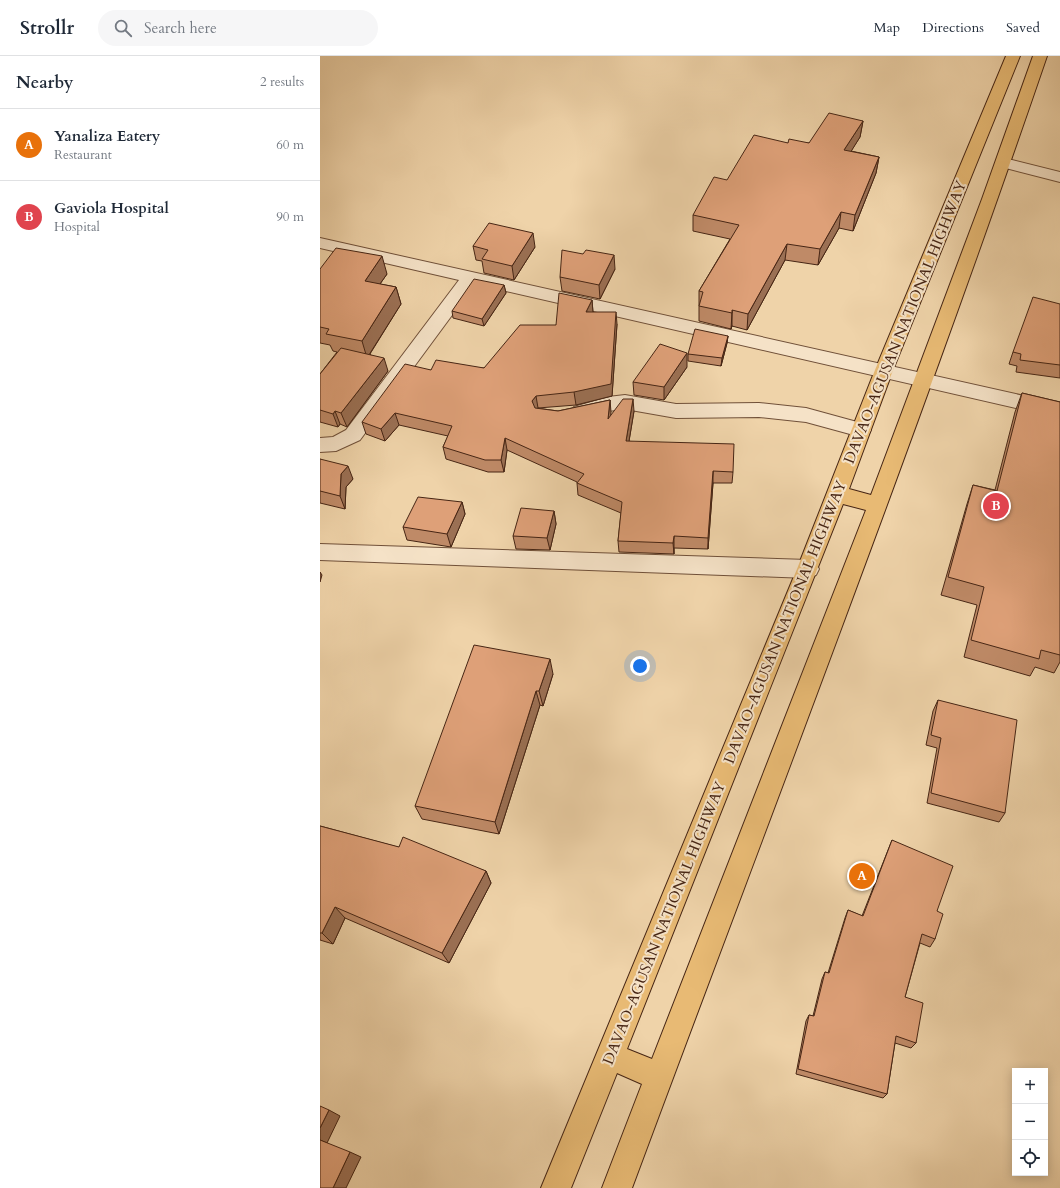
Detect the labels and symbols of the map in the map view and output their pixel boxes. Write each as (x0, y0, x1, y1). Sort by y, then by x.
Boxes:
street label: DAVAO-AGUSAN NATIONAL HIGHWAY (839, 177, 971, 467)
street label: DAVAO-AGUSAN NATIONAL HIGHWAY (719, 477, 851, 767)
pin: B (983, 491, 1009, 521)
your location (630, 656, 650, 676)
street label: DAVAO-AGUSAN NATIONAL HIGHWAY (598, 778, 730, 1068)
pin: A (849, 861, 875, 891)

